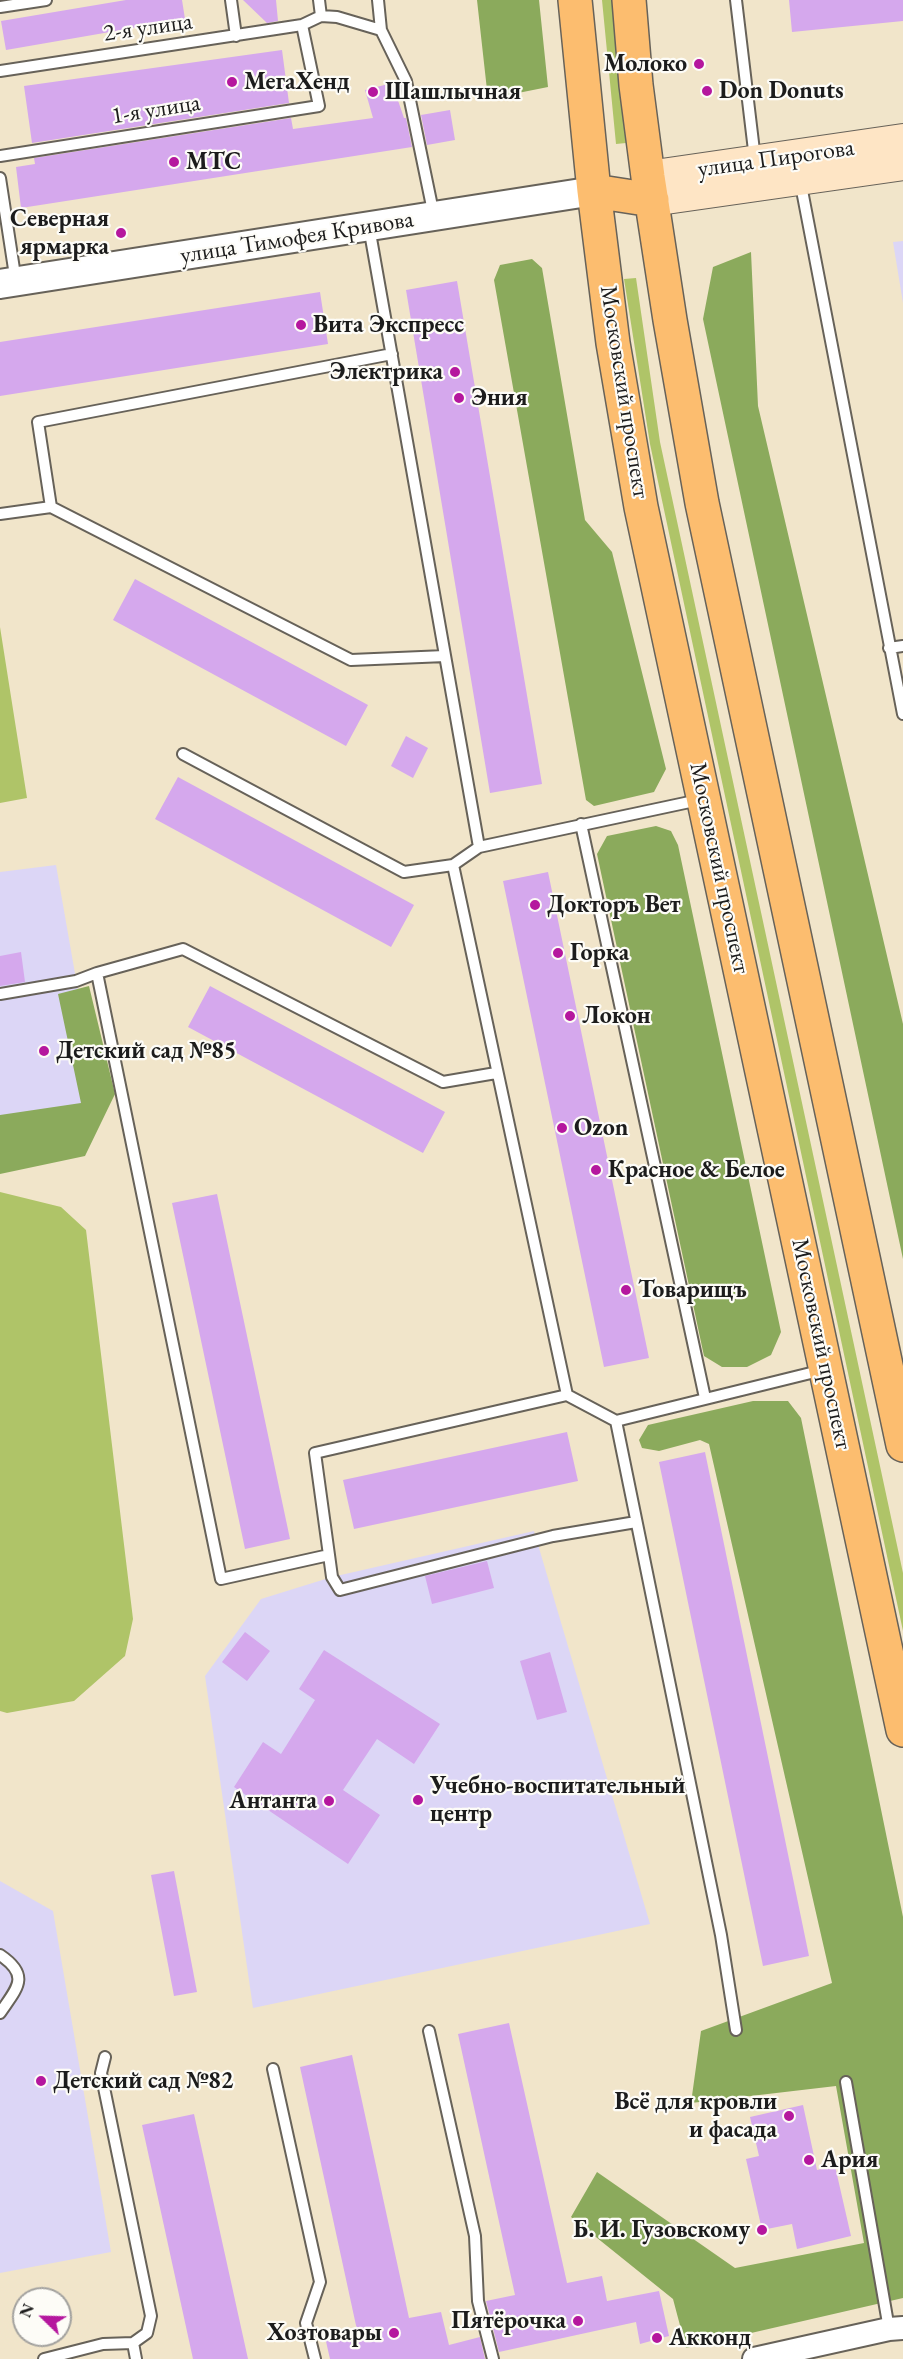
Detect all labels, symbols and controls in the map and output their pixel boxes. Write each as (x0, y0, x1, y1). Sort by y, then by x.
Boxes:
street label: 2-я улица (102, 8, 194, 48)
place label: Молоко (604, 50, 687, 78)
marker: Молоко (692, 57, 706, 71)
place label: МегаХенд (244, 68, 350, 96)
marker: МегаХенд (225, 75, 239, 89)
place label: Don Donuts (719, 77, 844, 105)
place label: Шашлычная (385, 78, 521, 106)
marker: Don Donuts (700, 84, 714, 98)
marker: Шашлычная (366, 85, 380, 99)
street label: 1-я улица (109, 89, 203, 131)
street label: улица Пирогова (696, 134, 856, 184)
place label: МТС (186, 148, 241, 176)
marker: МТС (167, 155, 181, 169)
place label: Северная ярмарка (10, 205, 109, 261)
street label: улица Тимофея Кривова (178, 205, 416, 271)
marker: Северная ярмарка (114, 226, 128, 240)
street label: Московский проспект (593, 284, 655, 500)
place label: Вита Экспресс (313, 311, 464, 339)
marker: Вита Экспресс (294, 318, 308, 332)
place label: Электрика (330, 358, 443, 386)
marker: Электрика (448, 365, 462, 379)
place label: Эния (471, 384, 528, 412)
marker: Эния (452, 391, 466, 405)
street label: Московский проспект (683, 760, 755, 976)
place label: Докторъ Вет (547, 891, 680, 919)
marker: Докторъ Вет (528, 898, 542, 912)
place label: Горка (570, 939, 629, 967)
marker: Горка (551, 946, 565, 960)
place label: Локон (582, 1002, 651, 1030)
marker: Локон (563, 1009, 577, 1023)
place label: Детский сад №85 (56, 1037, 236, 1065)
marker: Детский сад №85 (37, 1044, 51, 1058)
place label: Ozon (574, 1114, 628, 1142)
marker: Ozon (555, 1121, 569, 1135)
place label: Красное & Белое (608, 1156, 785, 1184)
marker: Красное & Белое (589, 1163, 603, 1177)
street label: Московский проспект (785, 1236, 857, 1452)
place label: Товарищъ (638, 1276, 747, 1304)
marker: Товарищъ (619, 1283, 633, 1297)
place label: Учебно-воспитательный центр (430, 1772, 685, 1828)
place label: Антанта (229, 1787, 317, 1815)
marker: Учебно-воспитательный центр (411, 1793, 425, 1807)
marker: Антанта (322, 1794, 336, 1808)
place label: Детский сад №82 (53, 2067, 233, 2095)
marker: Детский сад №82 (34, 2074, 48, 2088)
place label: Всё для кровли и фасада (615, 2088, 777, 2144)
marker: Всё для кровли и фасада (782, 2109, 796, 2123)
place label: Ария (821, 2146, 878, 2174)
marker: Ария (802, 2153, 816, 2167)
place label: Б. И. Гузовскому (573, 2216, 750, 2244)
marker: Б. И. Гузовскому (755, 2223, 769, 2237)
north arrow (12, 2287, 72, 2347)
text: N (15, 2300, 39, 2321)
place label: Пятёрочка (451, 2307, 566, 2335)
marker: Пятёрочка (571, 2314, 585, 2328)
place label: Хозтовары (267, 2319, 382, 2347)
place label: Акконд (669, 2324, 751, 2352)
marker: Хозтовары (387, 2326, 401, 2340)
marker: Акконд (650, 2331, 664, 2345)

